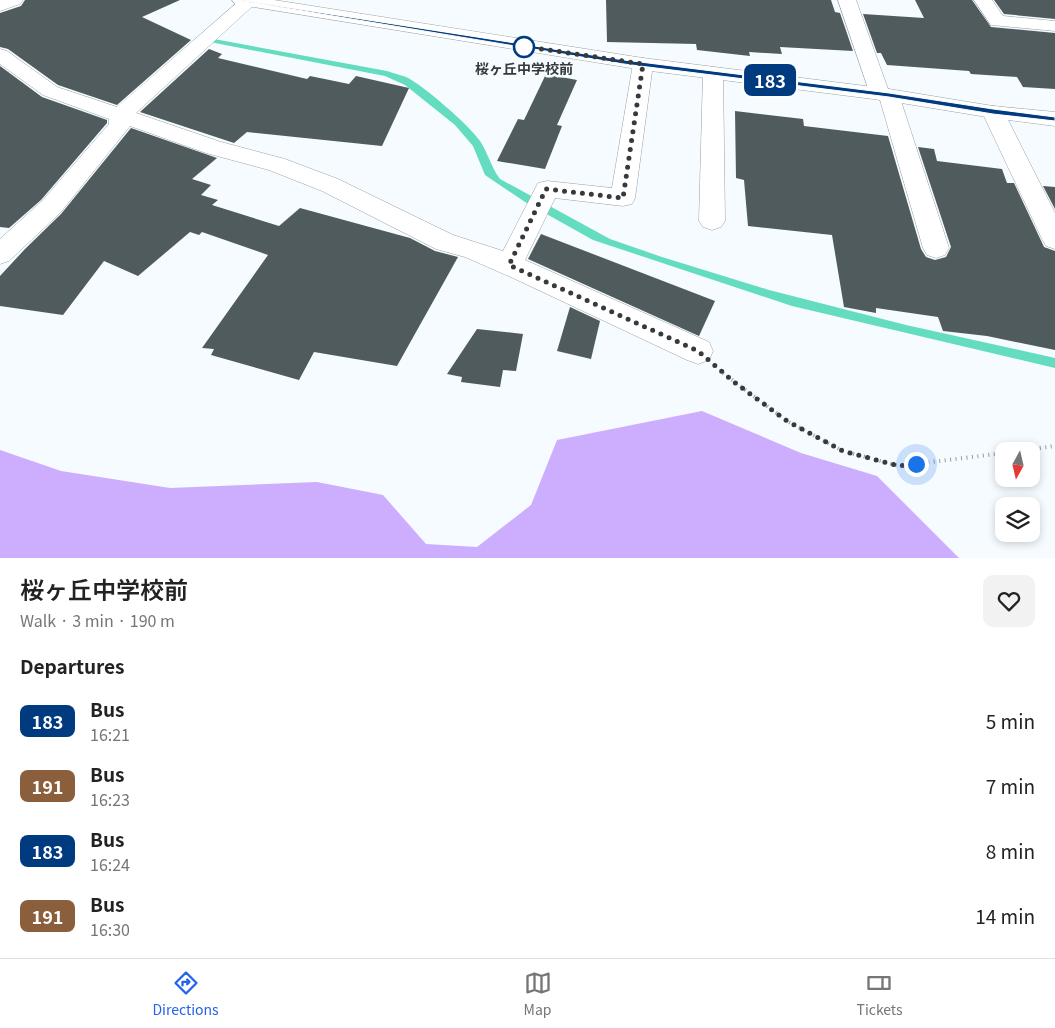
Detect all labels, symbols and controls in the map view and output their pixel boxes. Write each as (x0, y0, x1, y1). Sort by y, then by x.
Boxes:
marker: 桜ヶ丘中学校前 (513, 36, 535, 58)
place label: 桜ヶ丘中学校前 (475, 58, 573, 78)
line badge: 183 (741, 64, 799, 96)
text: 183 (754, 67, 786, 93)
north arrow (995, 442, 1040, 488)
map controls (995, 442, 1040, 542)
your location (904, 452, 929, 477)
button: layers (995, 497, 1040, 542)
text: 桜ヶ丘中学校前 (20, 571, 188, 606)
button: heart (983, 575, 1035, 627)
text: Walk · 3 min · 190 m (20, 608, 175, 632)
text: Departures (20, 652, 125, 679)
text: Bus (90, 695, 124, 722)
text: 5 min (986, 707, 1035, 734)
text: 183 (32, 708, 63, 734)
text: 16:21 (90, 722, 130, 746)
text: Bus (90, 760, 124, 787)
text: 7 min (986, 772, 1035, 799)
text: 191 (32, 773, 63, 799)
text: 16:23 (90, 787, 130, 811)
text: Bus (90, 825, 124, 852)
text: 8 min (986, 837, 1035, 864)
text: 183 (32, 838, 63, 864)
text: 16:24 (90, 852, 130, 876)
text: Bus (90, 890, 124, 917)
text: 14 min (975, 902, 1035, 929)
text: 191 (32, 903, 63, 929)
text: 16:30 (90, 917, 130, 941)
tab: Directions (152, 969, 219, 1019)
tab: Map (524, 969, 552, 1019)
tab: Tickets (857, 969, 902, 1019)

